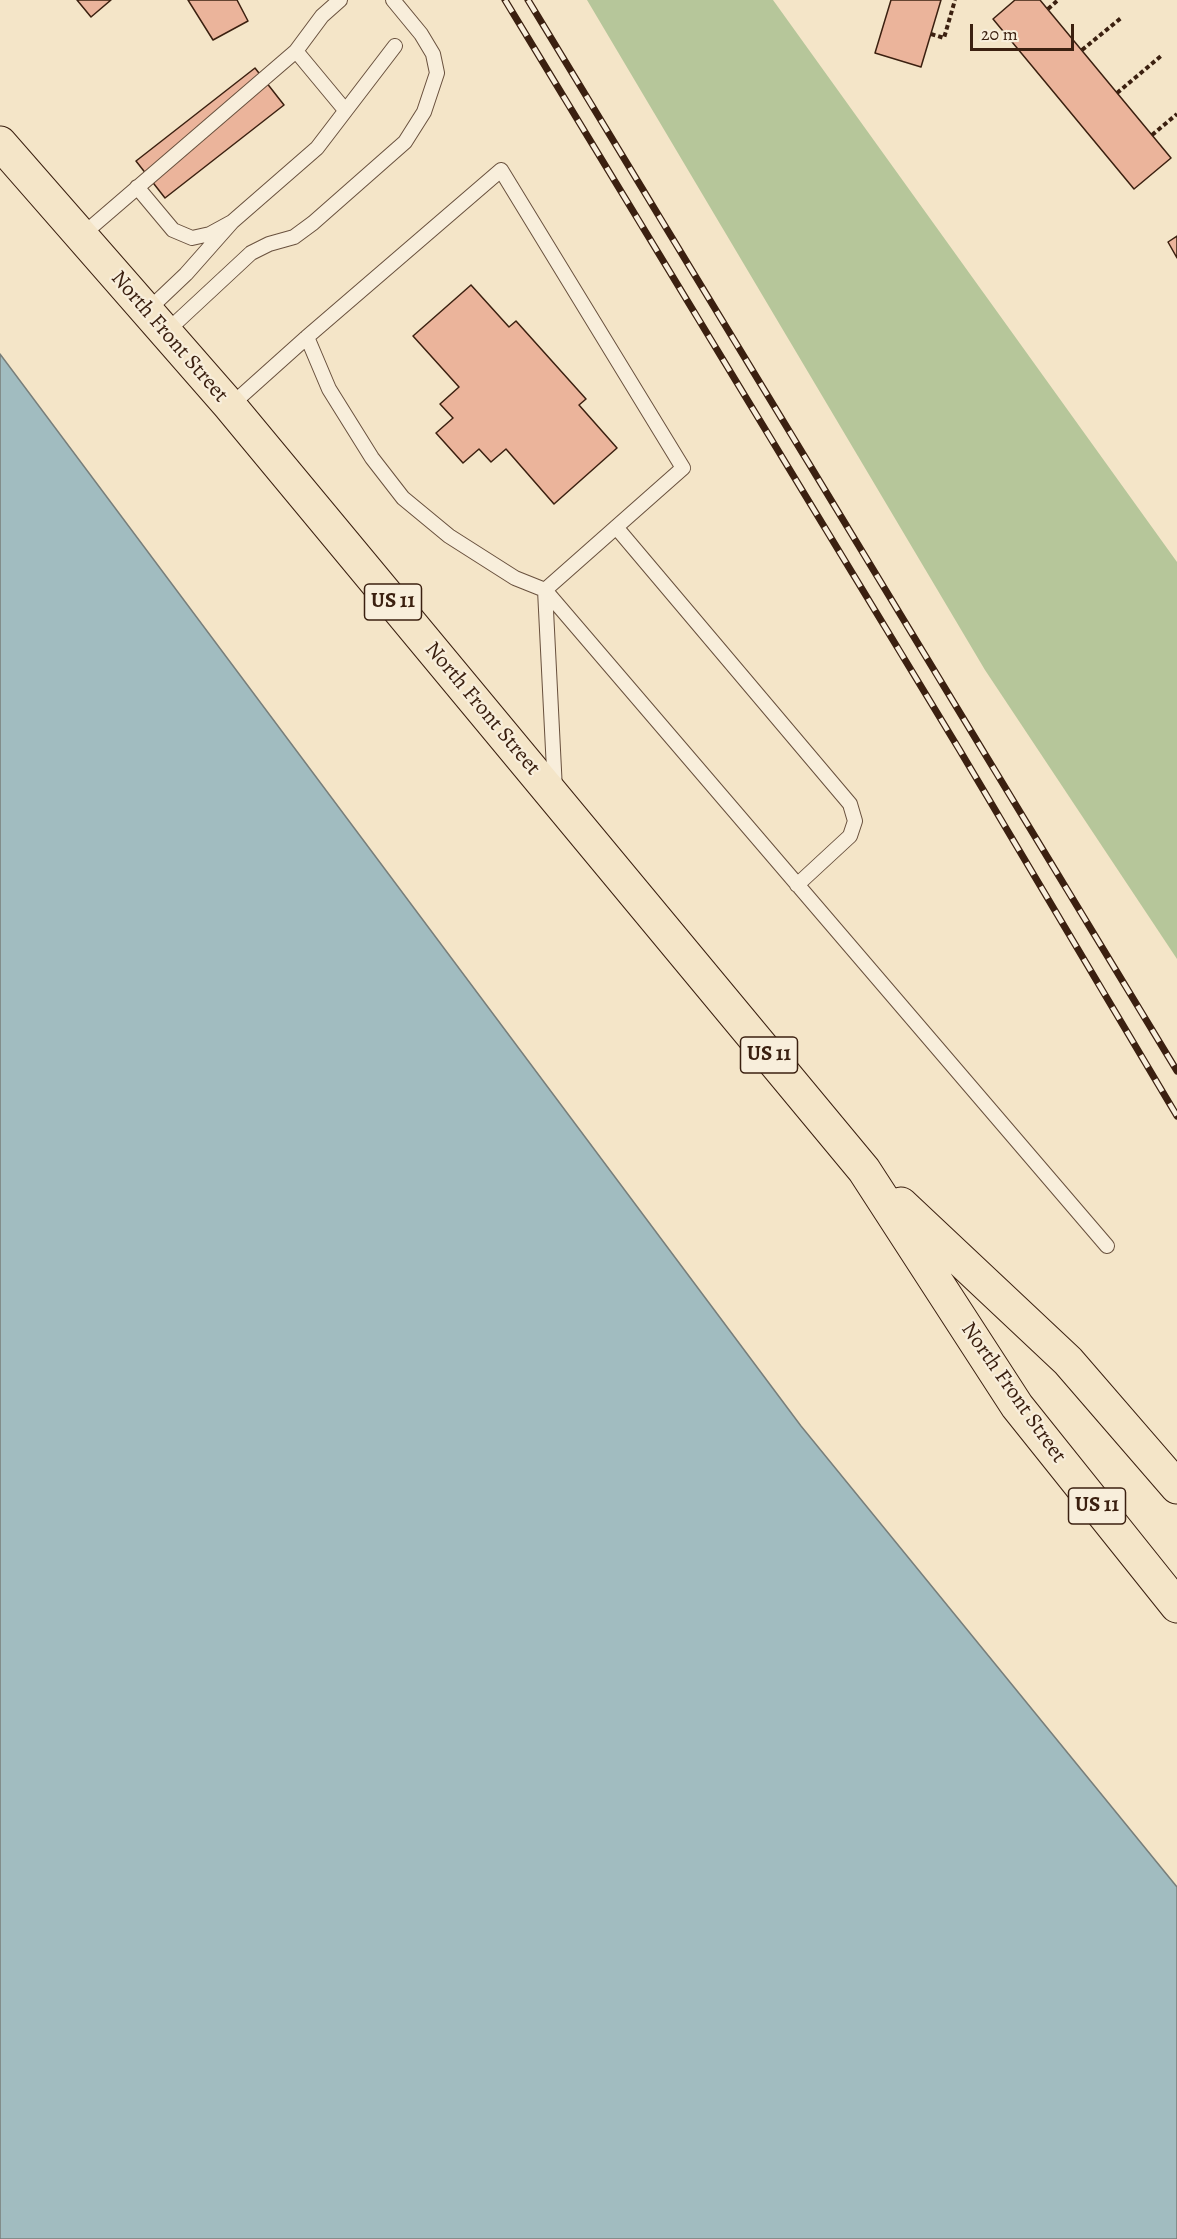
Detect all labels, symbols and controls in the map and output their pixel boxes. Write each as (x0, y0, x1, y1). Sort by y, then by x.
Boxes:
scale bar (973, 12, 1076, 50)
text: 20 m (981, 22, 1018, 46)
street label: North Front Street (105, 266, 233, 408)
road number: US 11 (364, 584, 422, 620)
street label: North Front Street (419, 637, 545, 781)
road number: US 11 (740, 1037, 798, 1073)
street label: North Front Street (955, 1317, 1071, 1469)
road number: US 11 (1068, 1488, 1126, 1524)

